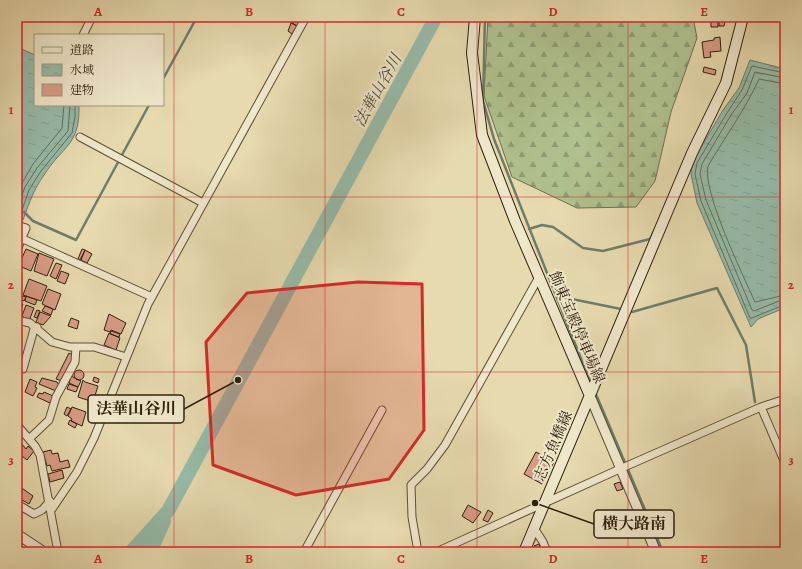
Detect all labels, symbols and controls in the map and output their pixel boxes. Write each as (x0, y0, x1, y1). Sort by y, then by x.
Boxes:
text: A (93, 3, 103, 20)
text: B (245, 3, 253, 20)
text: C (397, 3, 405, 20)
text: D (548, 3, 558, 20)
text: E (700, 3, 708, 20)
legend (34, 34, 164, 106)
text: 道路 (70, 42, 94, 58)
water label: 法華山谷川 (349, 48, 408, 131)
text: 水域 (70, 62, 94, 78)
text: 建物 (70, 82, 94, 98)
text: 1 (9, 101, 14, 118)
text: 1 (789, 101, 794, 118)
street label: 飾東宝殿停車場線 (544, 268, 610, 386)
text: 2 (8, 276, 15, 293)
text: 2 (788, 276, 795, 293)
callout: 法華山谷川 (88, 395, 184, 423)
text: 法華山谷川 (96, 398, 176, 420)
street label: 志方魚橋線 (529, 408, 577, 484)
text: 3 (8, 451, 14, 468)
text: 3 (788, 451, 794, 468)
callout: 横大路南 (594, 510, 674, 538)
text: 横大路南 (602, 513, 666, 535)
text: A (93, 550, 103, 567)
text: B (245, 550, 253, 567)
text: C (397, 550, 405, 567)
text: D (548, 550, 558, 567)
text: E (700, 550, 708, 567)

